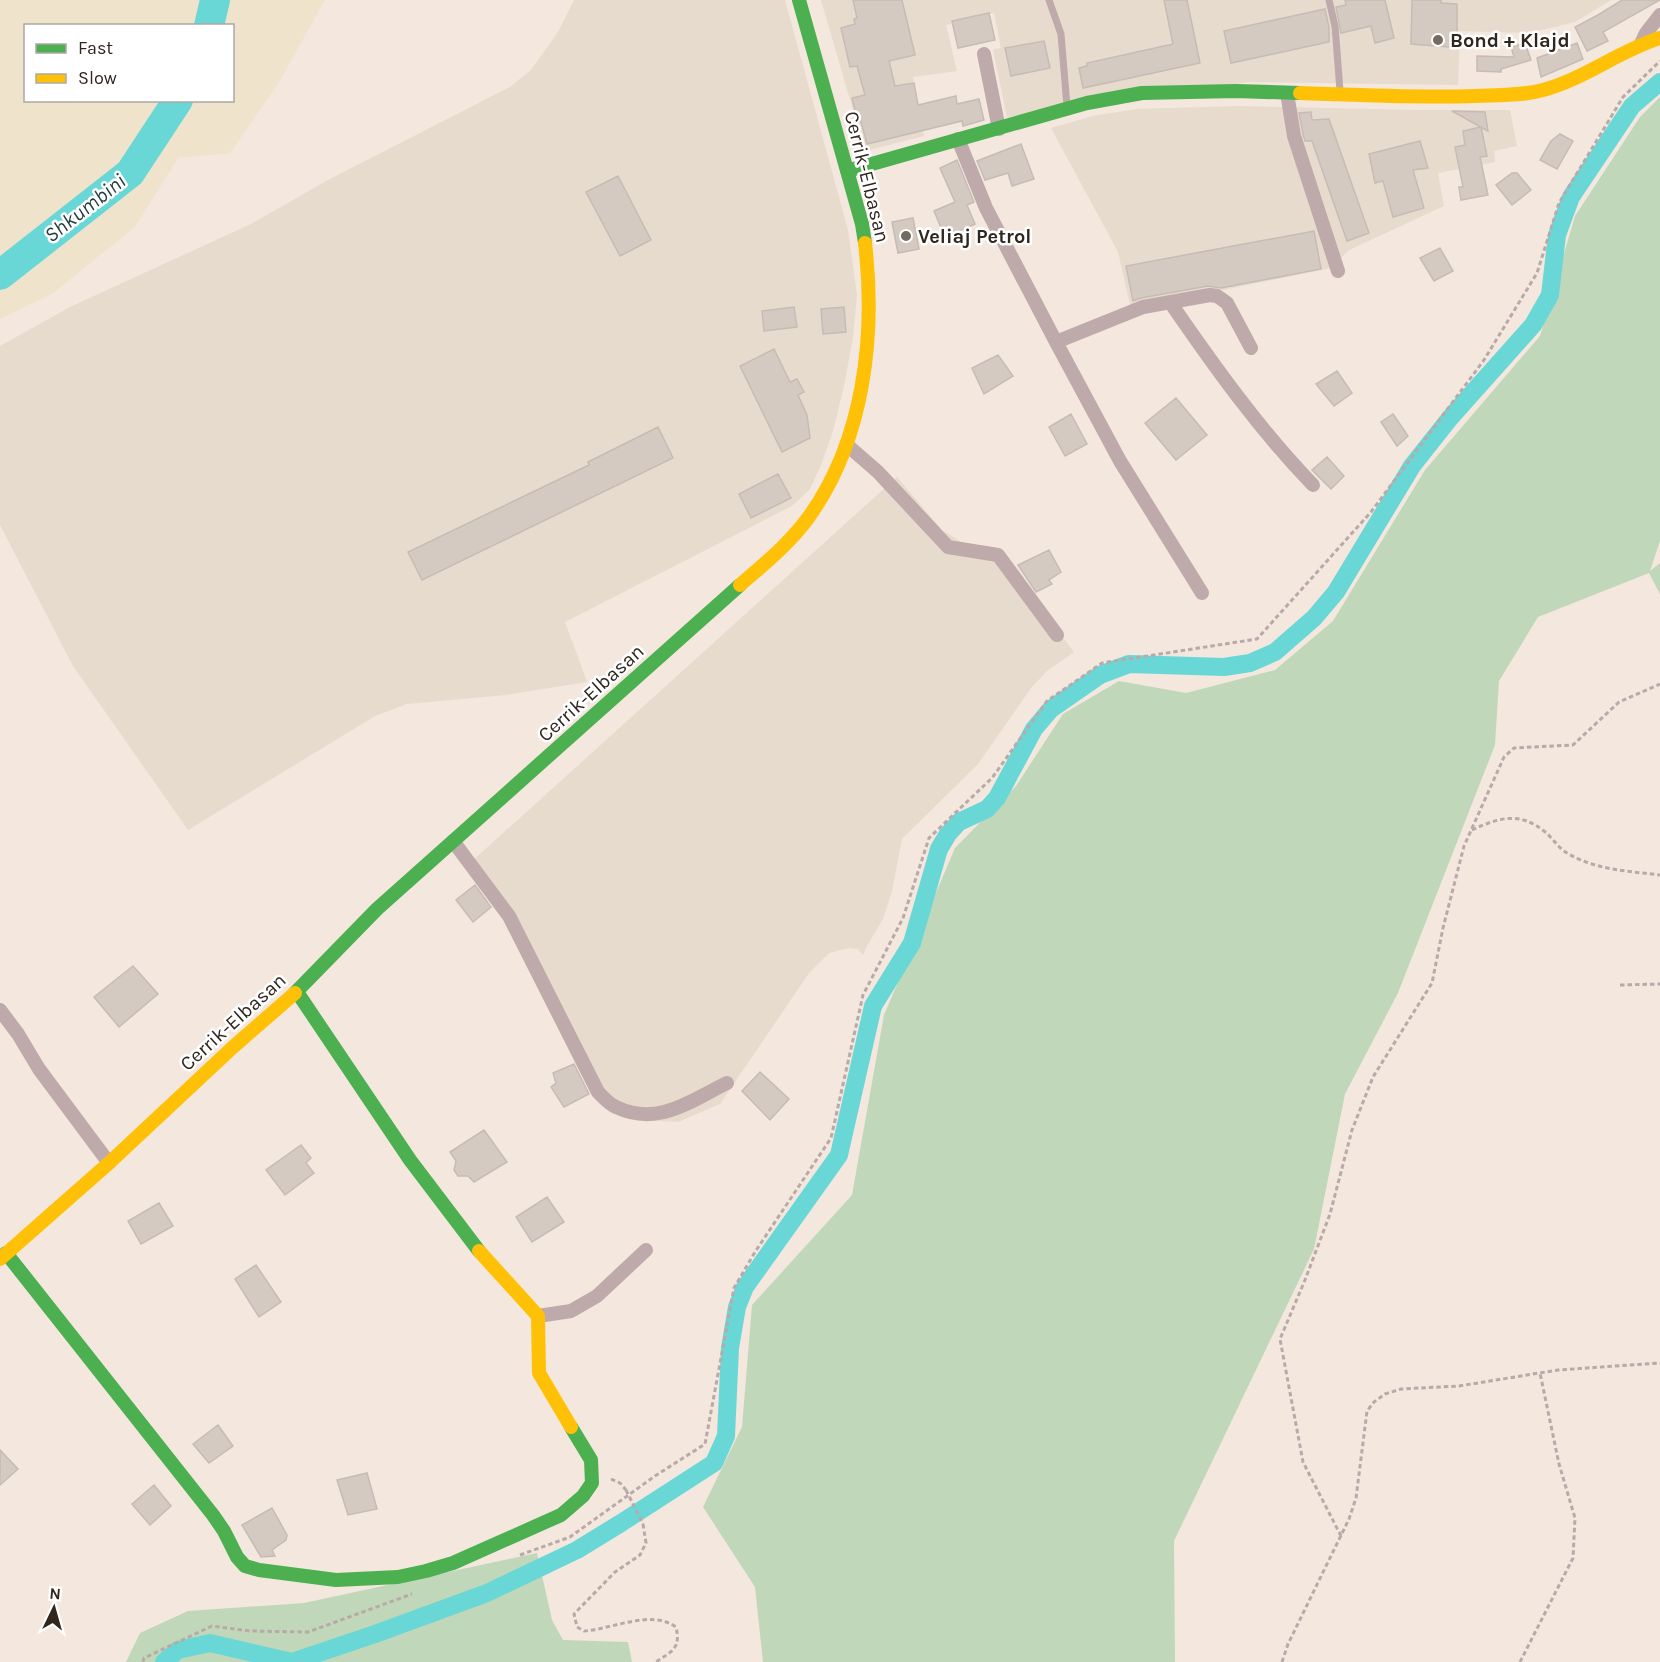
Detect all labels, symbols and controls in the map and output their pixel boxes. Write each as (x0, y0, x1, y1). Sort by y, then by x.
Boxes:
legend (24, 24, 234, 102)
place label: Bond + Klajd (1450, 29, 1570, 52)
marker: Bond + Klajd (1431, 33, 1445, 47)
text: Fast (78, 37, 113, 59)
text: Slow (78, 67, 117, 89)
street label: Cerrik-Elbasan (840, 109, 894, 245)
water label: Shkumbini (40, 169, 131, 247)
place label: Veliaj Petrol (918, 225, 1031, 248)
marker: Veliaj Petrol (899, 229, 913, 243)
street label: Cerrik-Elbasan (533, 639, 649, 747)
street label: Cerrik-Elbasan (175, 968, 291, 1076)
north arrow (24, 1578, 84, 1638)
text: N (49, 1584, 62, 1604)

